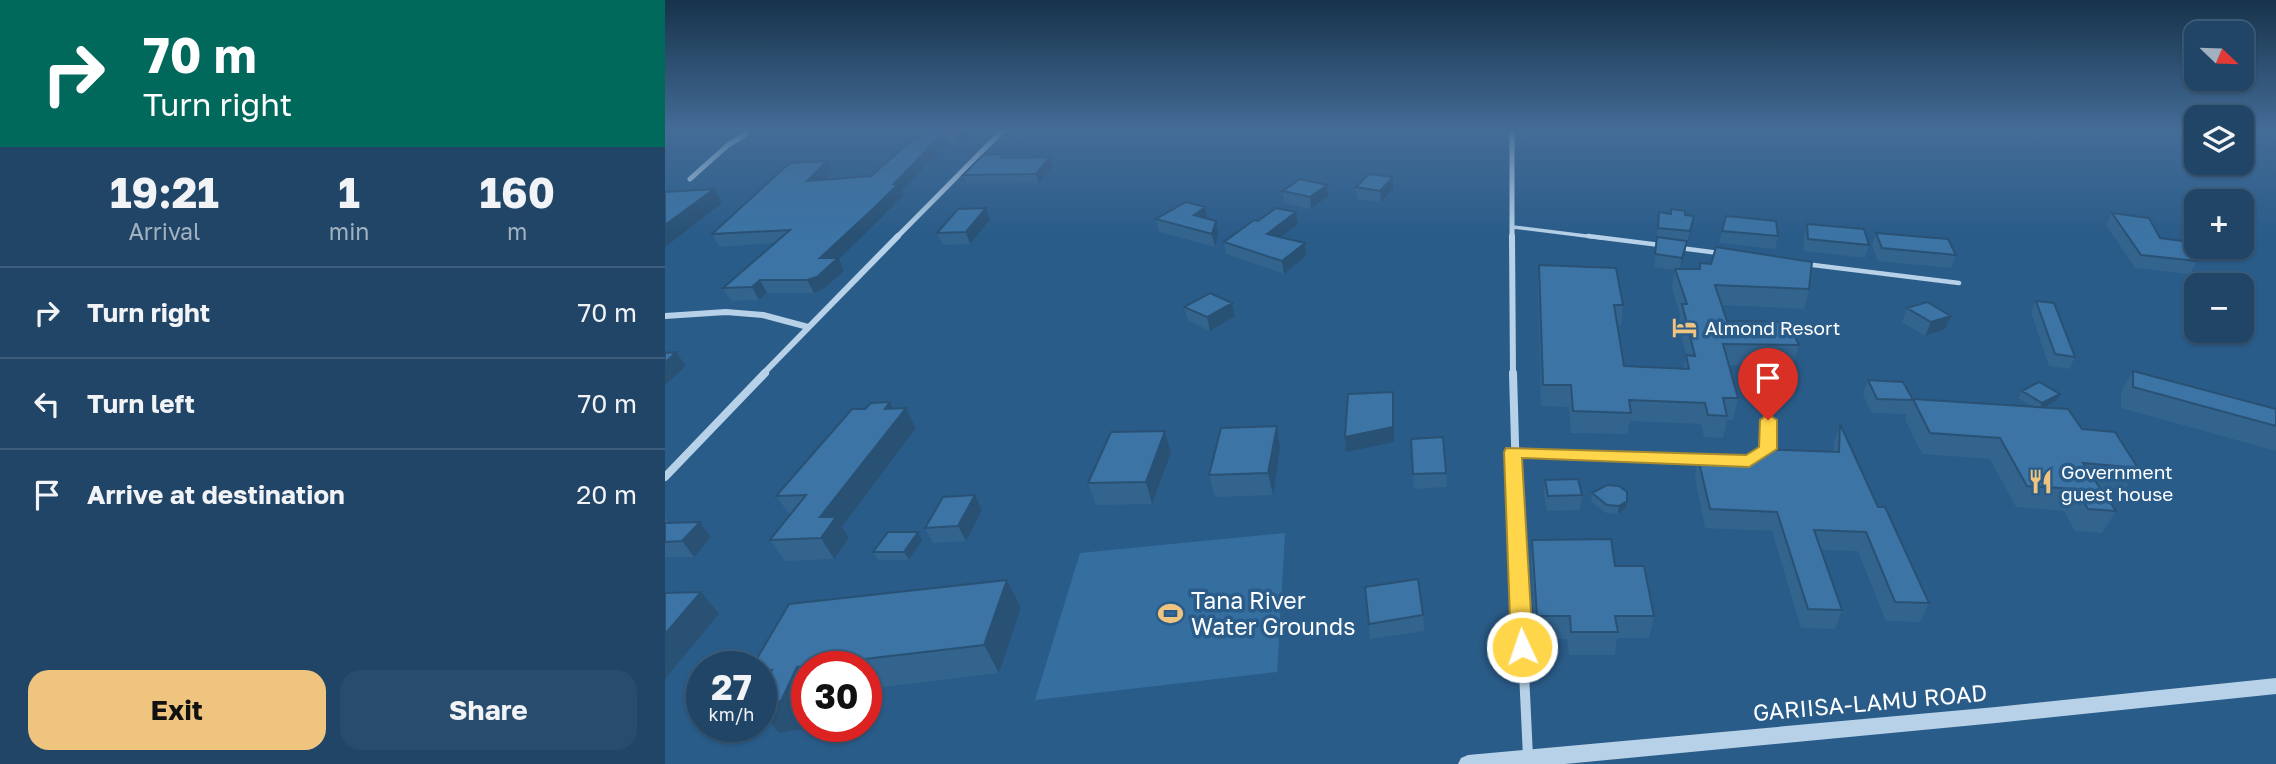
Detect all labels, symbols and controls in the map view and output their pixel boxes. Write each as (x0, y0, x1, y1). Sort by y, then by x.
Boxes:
north arrow (2184, 21, 2254, 91)
map controls (2184, 21, 2254, 343)
text: 70 m (143, 25, 257, 84)
icon: right (28, 28, 119, 119)
text: Turn right (143, 85, 292, 123)
button: layers (2184, 105, 2254, 175)
text: 19:21 (110, 167, 219, 217)
text: 1 (338, 167, 360, 217)
text: 160 (479, 167, 555, 217)
button: + (2184, 189, 2254, 259)
text: Arrival (128, 217, 200, 245)
text: min (329, 217, 370, 245)
text: m (507, 217, 527, 245)
button: − (2184, 273, 2254, 343)
icon: right (28, 294, 66, 332)
text: Turn right (87, 297, 210, 328)
text: 70 m (578, 297, 637, 328)
hotel icon: Almond Resort (1671, 313, 1699, 341)
place label: Almond Resort (1705, 316, 1840, 339)
pin (1738, 348, 1798, 420)
icon: arrive (1749, 359, 1787, 397)
icon: left (28, 385, 66, 423)
text: Turn left (87, 388, 195, 419)
text: 70 m (578, 388, 637, 419)
place label: Government guest house (2061, 460, 2173, 505)
restaurant icon: Government guest house (2027, 468, 2055, 496)
icon: arrive (28, 476, 66, 514)
text: Arrive at destination (87, 479, 345, 510)
text: 20 m (576, 479, 637, 510)
place label: Tana River Water Grounds (1191, 586, 1355, 640)
sports icon: Tana River Water Grounds (1157, 599, 1185, 627)
position arrow (1485, 610, 1559, 684)
speed limit sign: 30 (791, 651, 882, 742)
text: 27 (711, 666, 752, 708)
button: Exit (28, 670, 326, 750)
button: Share (340, 670, 637, 750)
street label: GARIISA-LAMU ROAD (1752, 678, 1988, 726)
text: km/h (709, 703, 754, 725)

